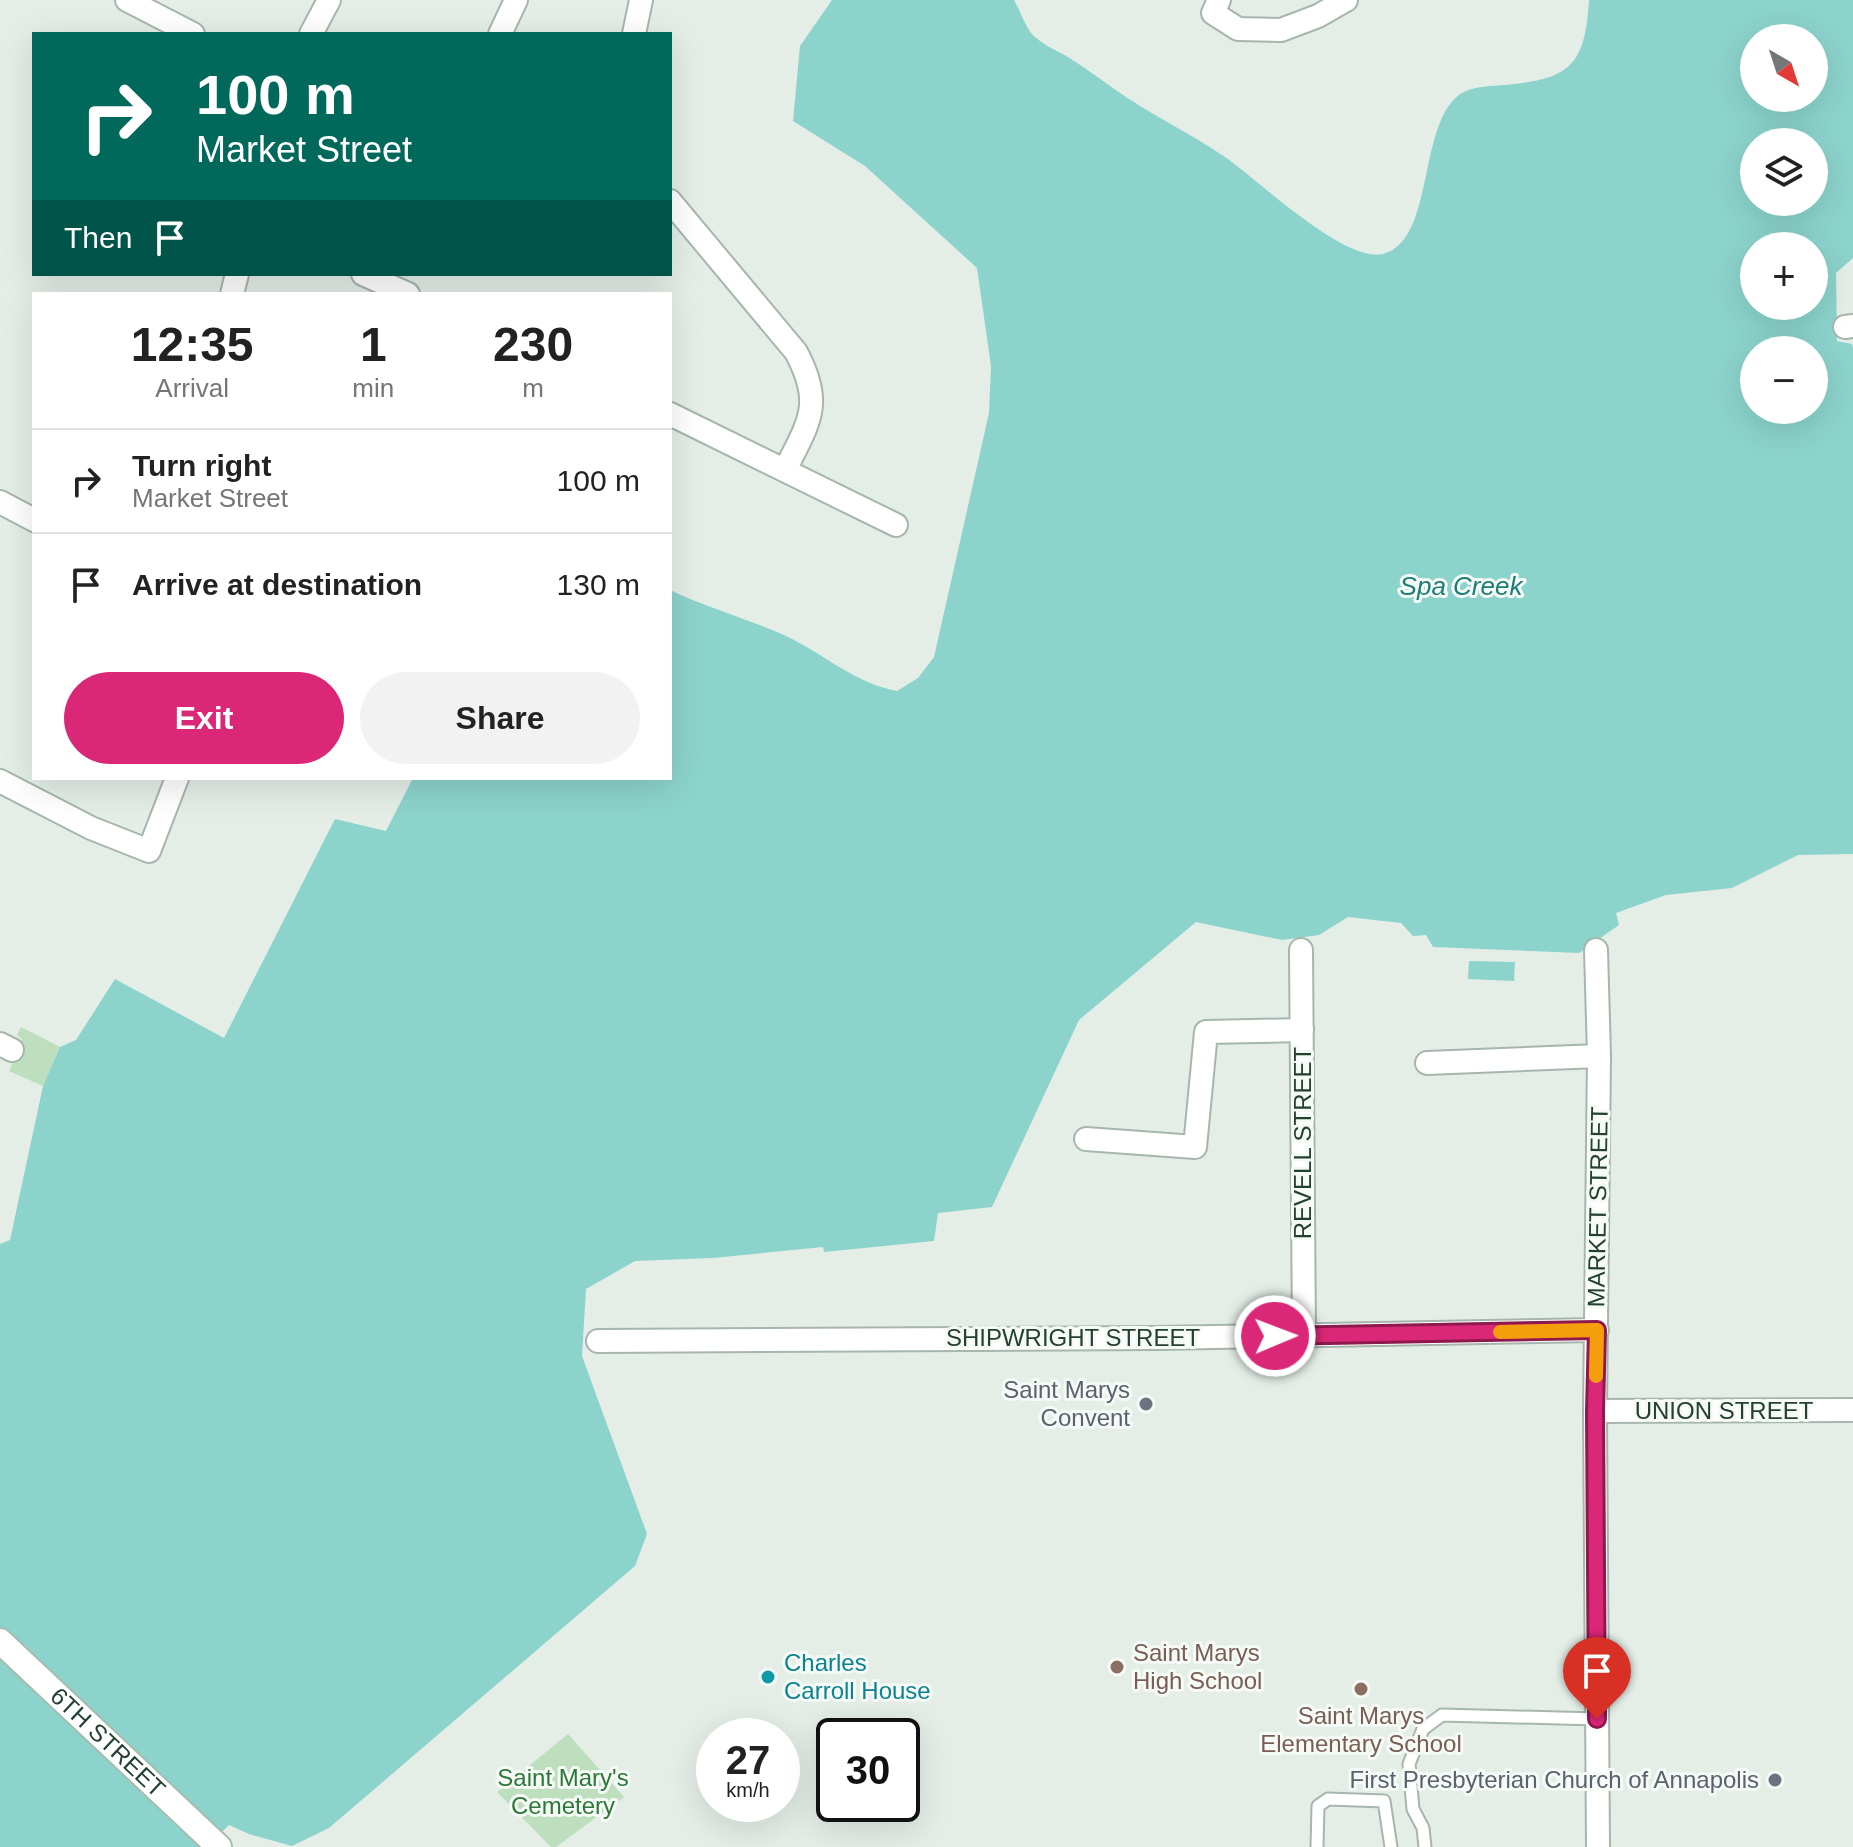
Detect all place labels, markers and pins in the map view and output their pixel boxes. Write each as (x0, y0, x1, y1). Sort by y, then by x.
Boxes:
place label: Saint Marys Convent (1003, 1376, 1130, 1431)
marker: Saint Marys Convent (1137, 1395, 1155, 1413)
pin (1563, 1637, 1631, 1719)
place label: Saint Marys High School (1133, 1639, 1262, 1694)
place label: Charles Carroll House (784, 1649, 931, 1704)
marker: Saint Marys High School (1108, 1658, 1126, 1676)
marker: Charles Carroll House (759, 1668, 777, 1686)
marker: Saint Marys Elementary School (1352, 1680, 1370, 1698)
place label: Saint Marys Elementary School (1260, 1702, 1462, 1757)
place label: First Presbyterian Church of Annapolis (1349, 1766, 1759, 1793)
marker: First Presbyterian Church of Annapolis (1766, 1771, 1784, 1789)

